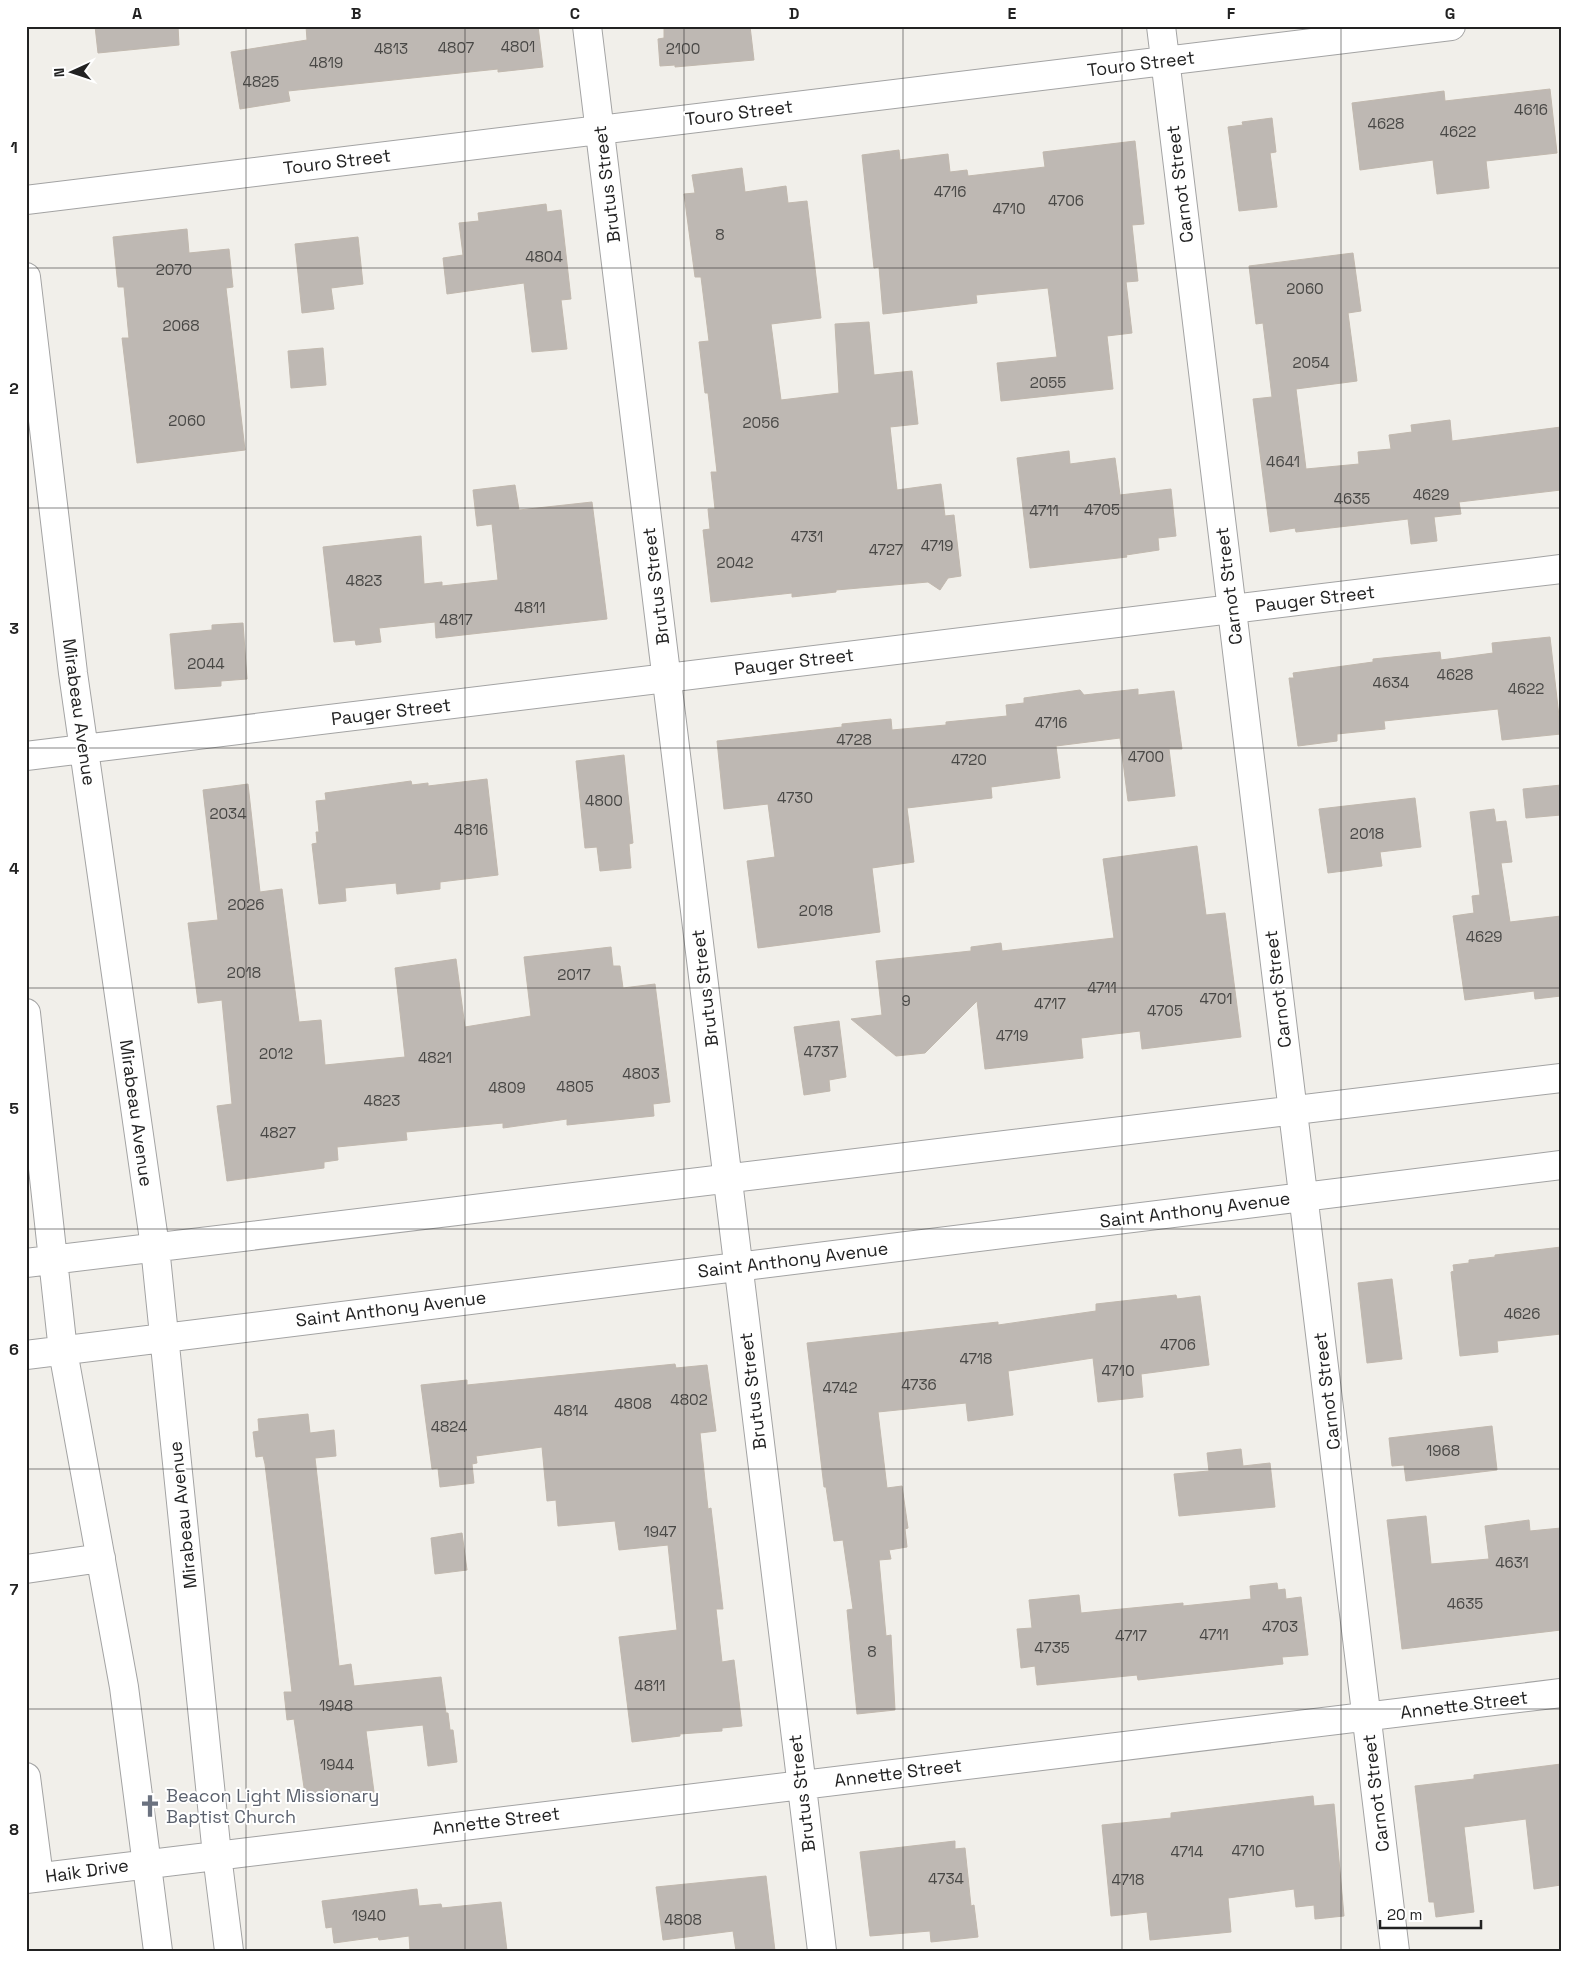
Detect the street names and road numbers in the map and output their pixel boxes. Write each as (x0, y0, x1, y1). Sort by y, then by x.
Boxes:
street label: Touro Street (1086, 45, 1196, 82)
street label: Touro Street (684, 94, 794, 131)
street label: Brutus Street (588, 124, 625, 244)
street label: Carnot Street (1161, 124, 1198, 244)
street label: Touro Street (282, 143, 392, 180)
street label: Brutus Street (637, 526, 674, 646)
street label: Carnot Street (1210, 526, 1247, 646)
street label: Pauger Street (1254, 580, 1376, 617)
street label: Mirabeau Avenue (58, 637, 101, 787)
street label: Pauger Street (733, 643, 855, 680)
street label: Pauger Street (330, 693, 452, 730)
street label: Brutus Street (686, 928, 723, 1048)
street label: Carnot Street (1259, 929, 1296, 1049)
street label: Mirabeau Avenue (115, 1038, 158, 1188)
street label: Saint Anthony Avenue (1098, 1186, 1291, 1233)
street label: Saint Anthony Avenue (696, 1236, 889, 1283)
street label: Saint Anthony Avenue (294, 1285, 487, 1332)
street label: Brutus Street (734, 1331, 771, 1451)
street label: Carnot Street (1308, 1331, 1345, 1451)
street label: Mirabeau Avenue (163, 1440, 202, 1590)
street label: Annette Street (1399, 1685, 1529, 1724)
street label: Brutus Street (783, 1733, 820, 1853)
street label: Carnot Street (1357, 1733, 1394, 1853)
street label: Annette Street (833, 1753, 963, 1792)
street label: Annette Street (431, 1801, 561, 1840)
street label: Haik Drive (44, 1853, 130, 1888)

